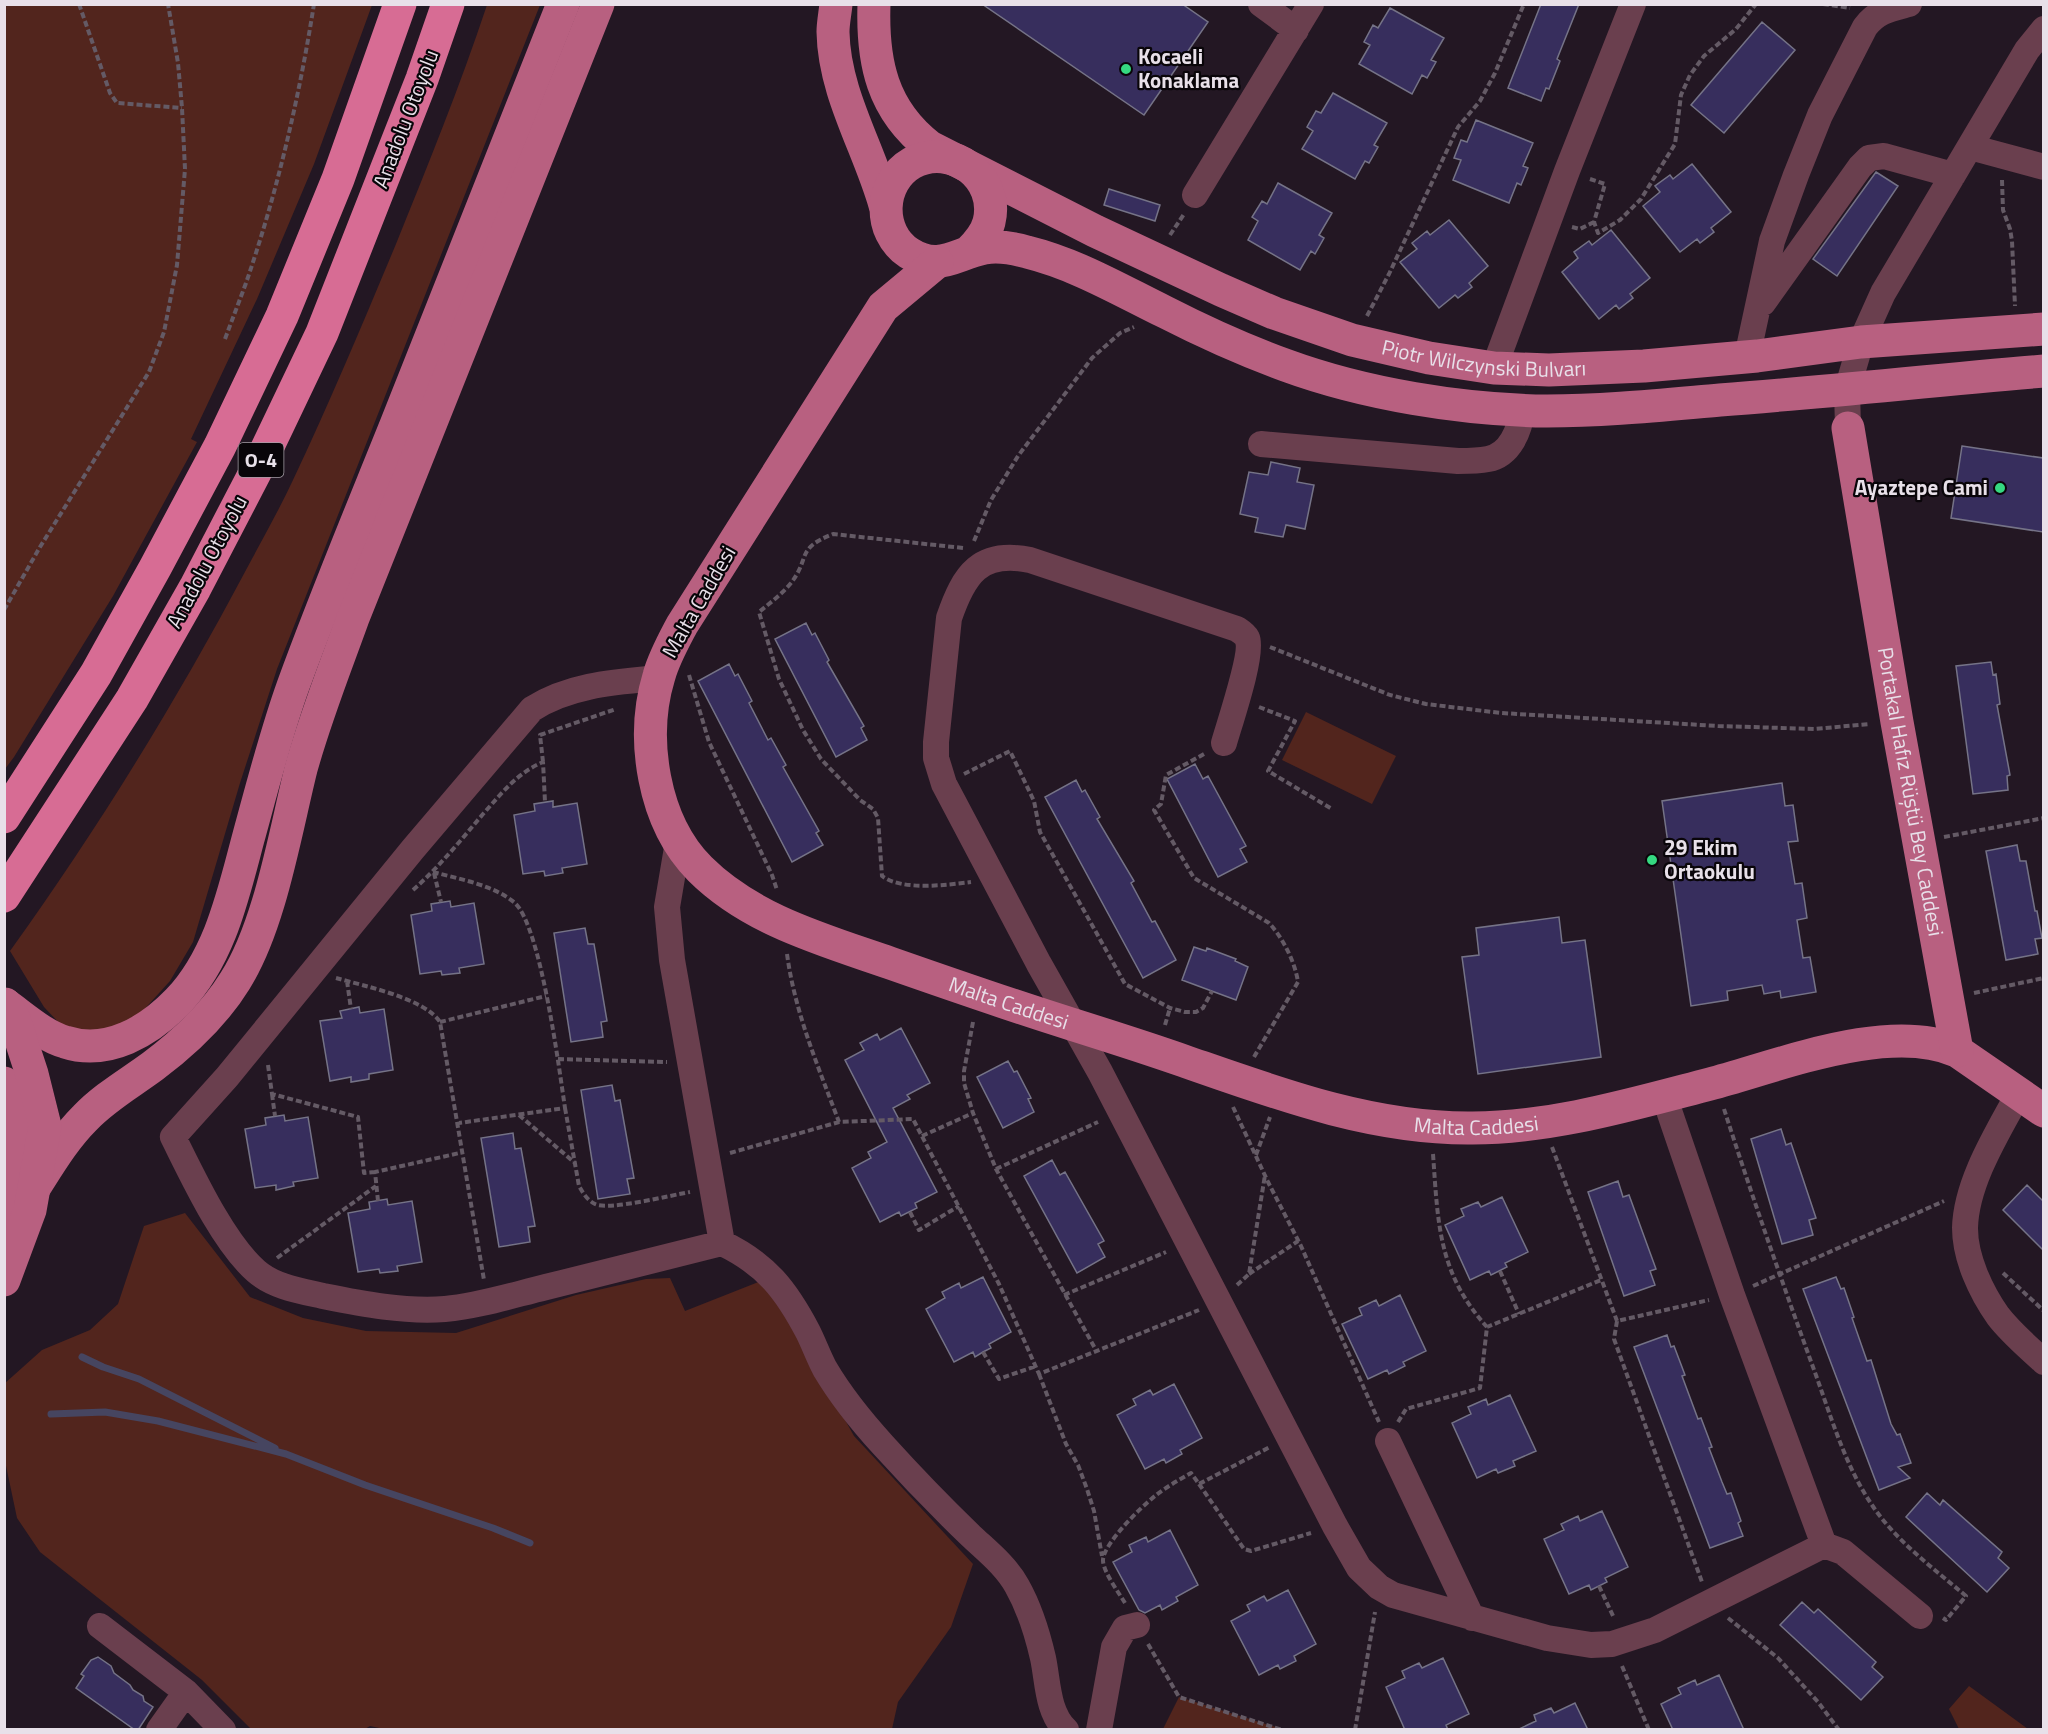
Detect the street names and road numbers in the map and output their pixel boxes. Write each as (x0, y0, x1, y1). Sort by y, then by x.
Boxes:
street label: Anadolu Otoyolu (364, 45, 446, 193)
street label: Piotr Wilczynski Bulvarı (1379, 331, 1587, 385)
road number: O-4 (238, 443, 284, 477)
street label: Anadolu Otoyolu (158, 489, 255, 634)
street label: Malta Caddesi (653, 540, 743, 663)
street label: Portakal Hafız Rüştü Bey Caddesi (1870, 644, 1953, 939)
street label: Malta Caddesi (945, 968, 1073, 1037)
street label: Malta Caddesi (1412, 1106, 1540, 1143)

